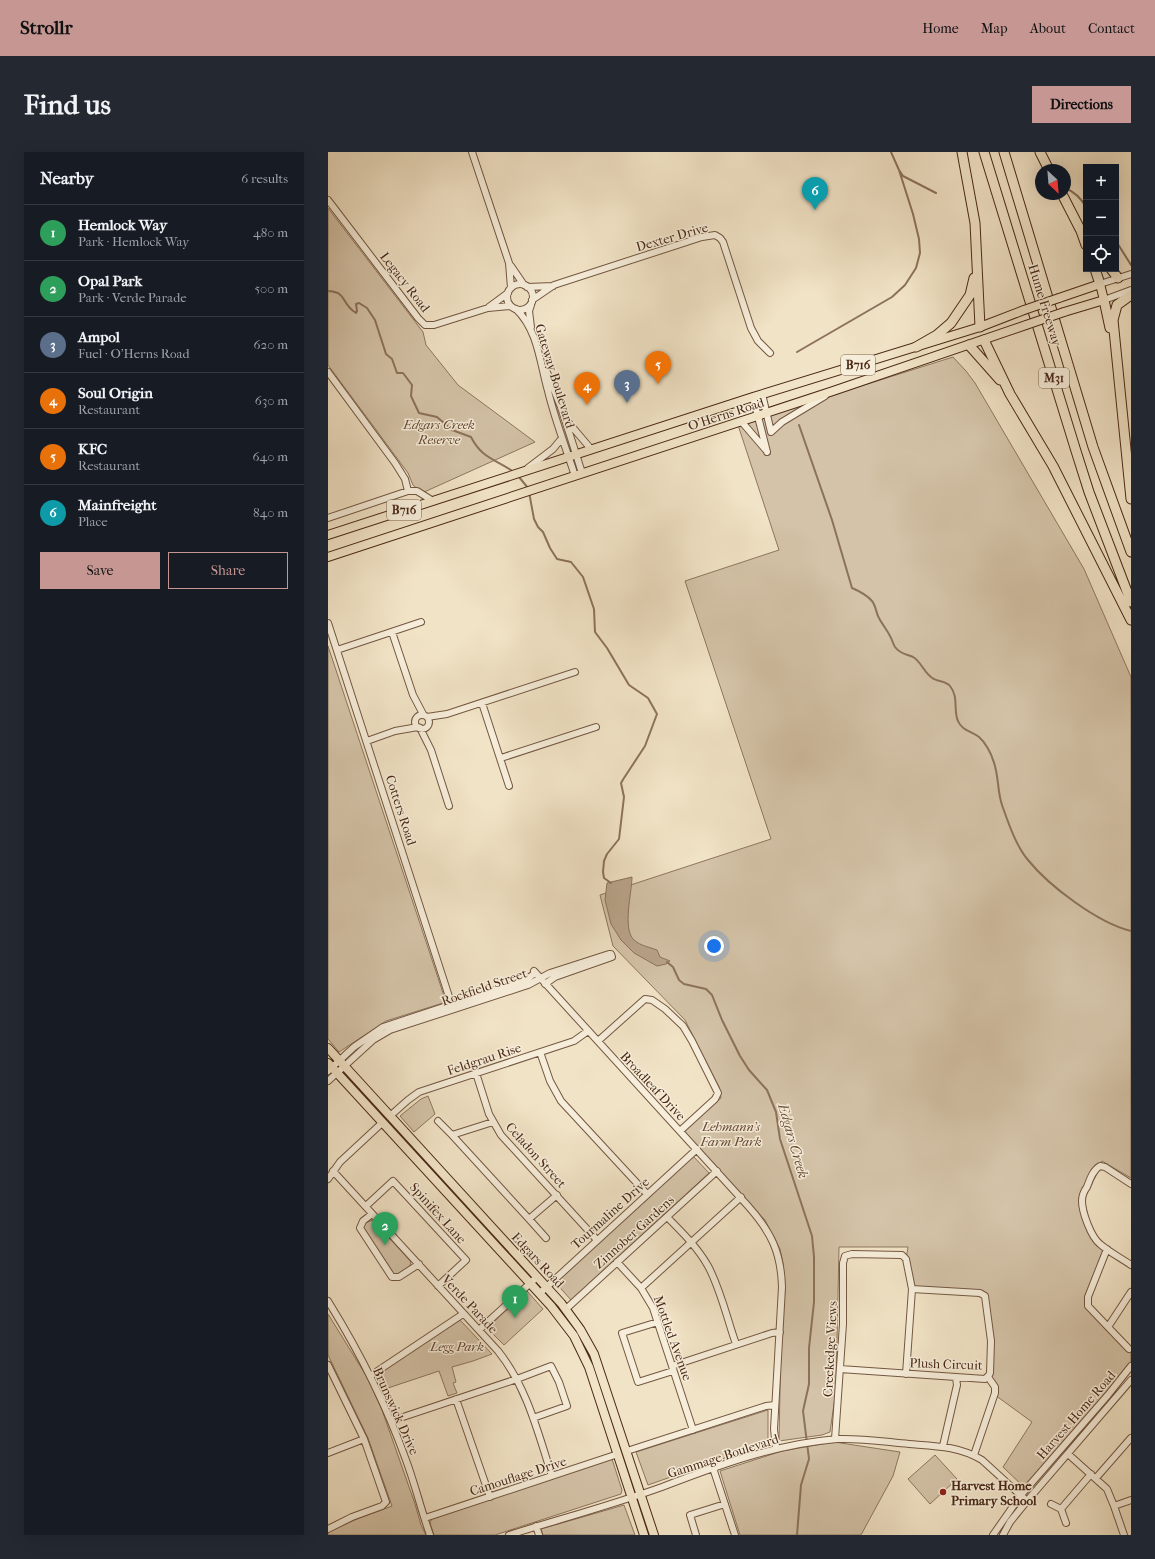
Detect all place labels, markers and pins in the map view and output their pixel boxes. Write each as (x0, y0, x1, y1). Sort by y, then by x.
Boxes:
pin: 6 (802, 177, 828, 210)
pin: 5 (645, 351, 671, 384)
pin: 3 (614, 370, 640, 403)
pin: 4 (574, 372, 600, 405)
pin: 2 (372, 1212, 398, 1245)
pin: 1 (502, 1285, 528, 1318)
place label: Harvest Home Primary School (951, 1478, 1037, 1509)
marker: Harvest Home Primary School (938, 1487, 948, 1497)

